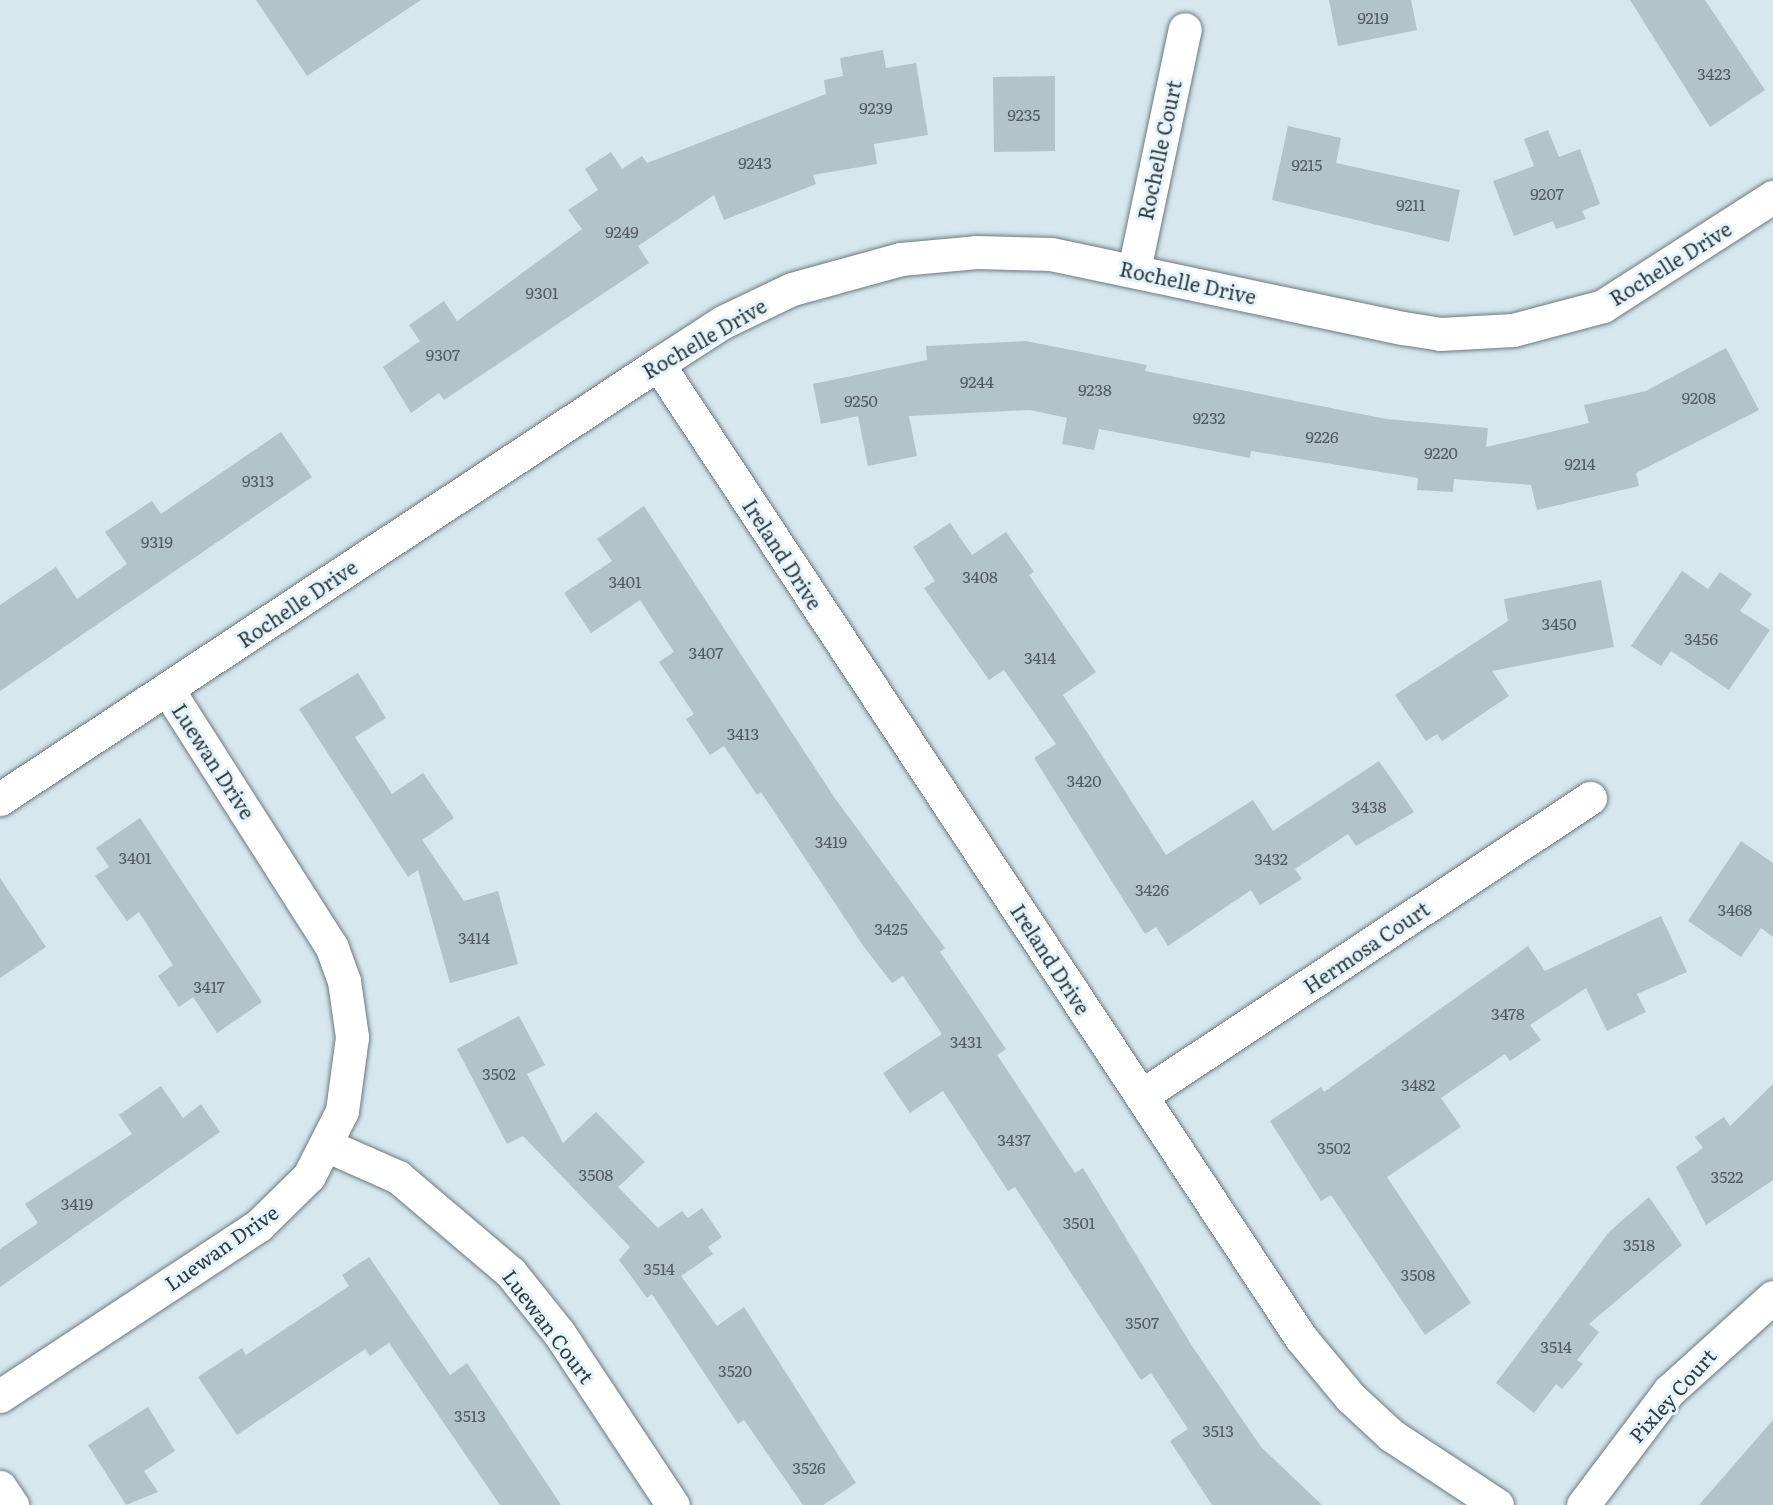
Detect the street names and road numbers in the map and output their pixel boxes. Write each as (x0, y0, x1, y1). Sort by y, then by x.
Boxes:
street label: Rochelle Court (1132, 78, 1186, 222)
street label: Rochelle Drive (1605, 216, 1735, 310)
street label: Rochelle Drive (1118, 256, 1258, 308)
street label: Rochelle Drive (638, 293, 770, 383)
street label: Ireland Drive (738, 494, 828, 614)
street label: Rochelle Drive (233, 554, 361, 652)
street label: Luewan Drive (168, 699, 260, 823)
street label: Hermosa Court (1299, 896, 1433, 998)
street label: Ireland Drive (1006, 899, 1096, 1019)
street label: Luewan Drive (160, 1199, 282, 1295)
street label: Luewan Court (499, 1265, 599, 1387)
street label: Pixley Court (1624, 1343, 1720, 1447)

